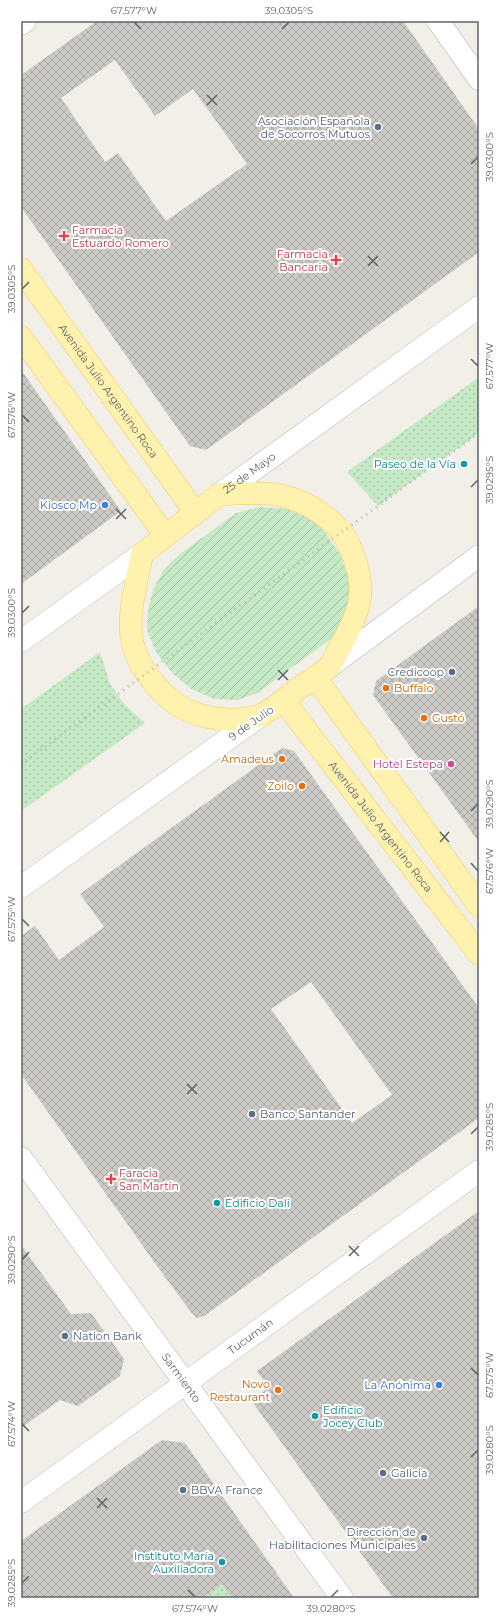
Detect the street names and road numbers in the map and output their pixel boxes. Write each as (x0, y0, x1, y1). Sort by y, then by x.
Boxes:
street label: Avenida Julio Argentino Roca (55, 321, 161, 461)
street label: 25 de Mayo (220, 449, 278, 497)
street label: 9 de Julio (226, 702, 277, 744)
street label: Avenida Julio Argentino Roca (326, 758, 436, 895)
street label: Tucumán (225, 1315, 276, 1357)
street label: Sarmiento (159, 1350, 204, 1405)

